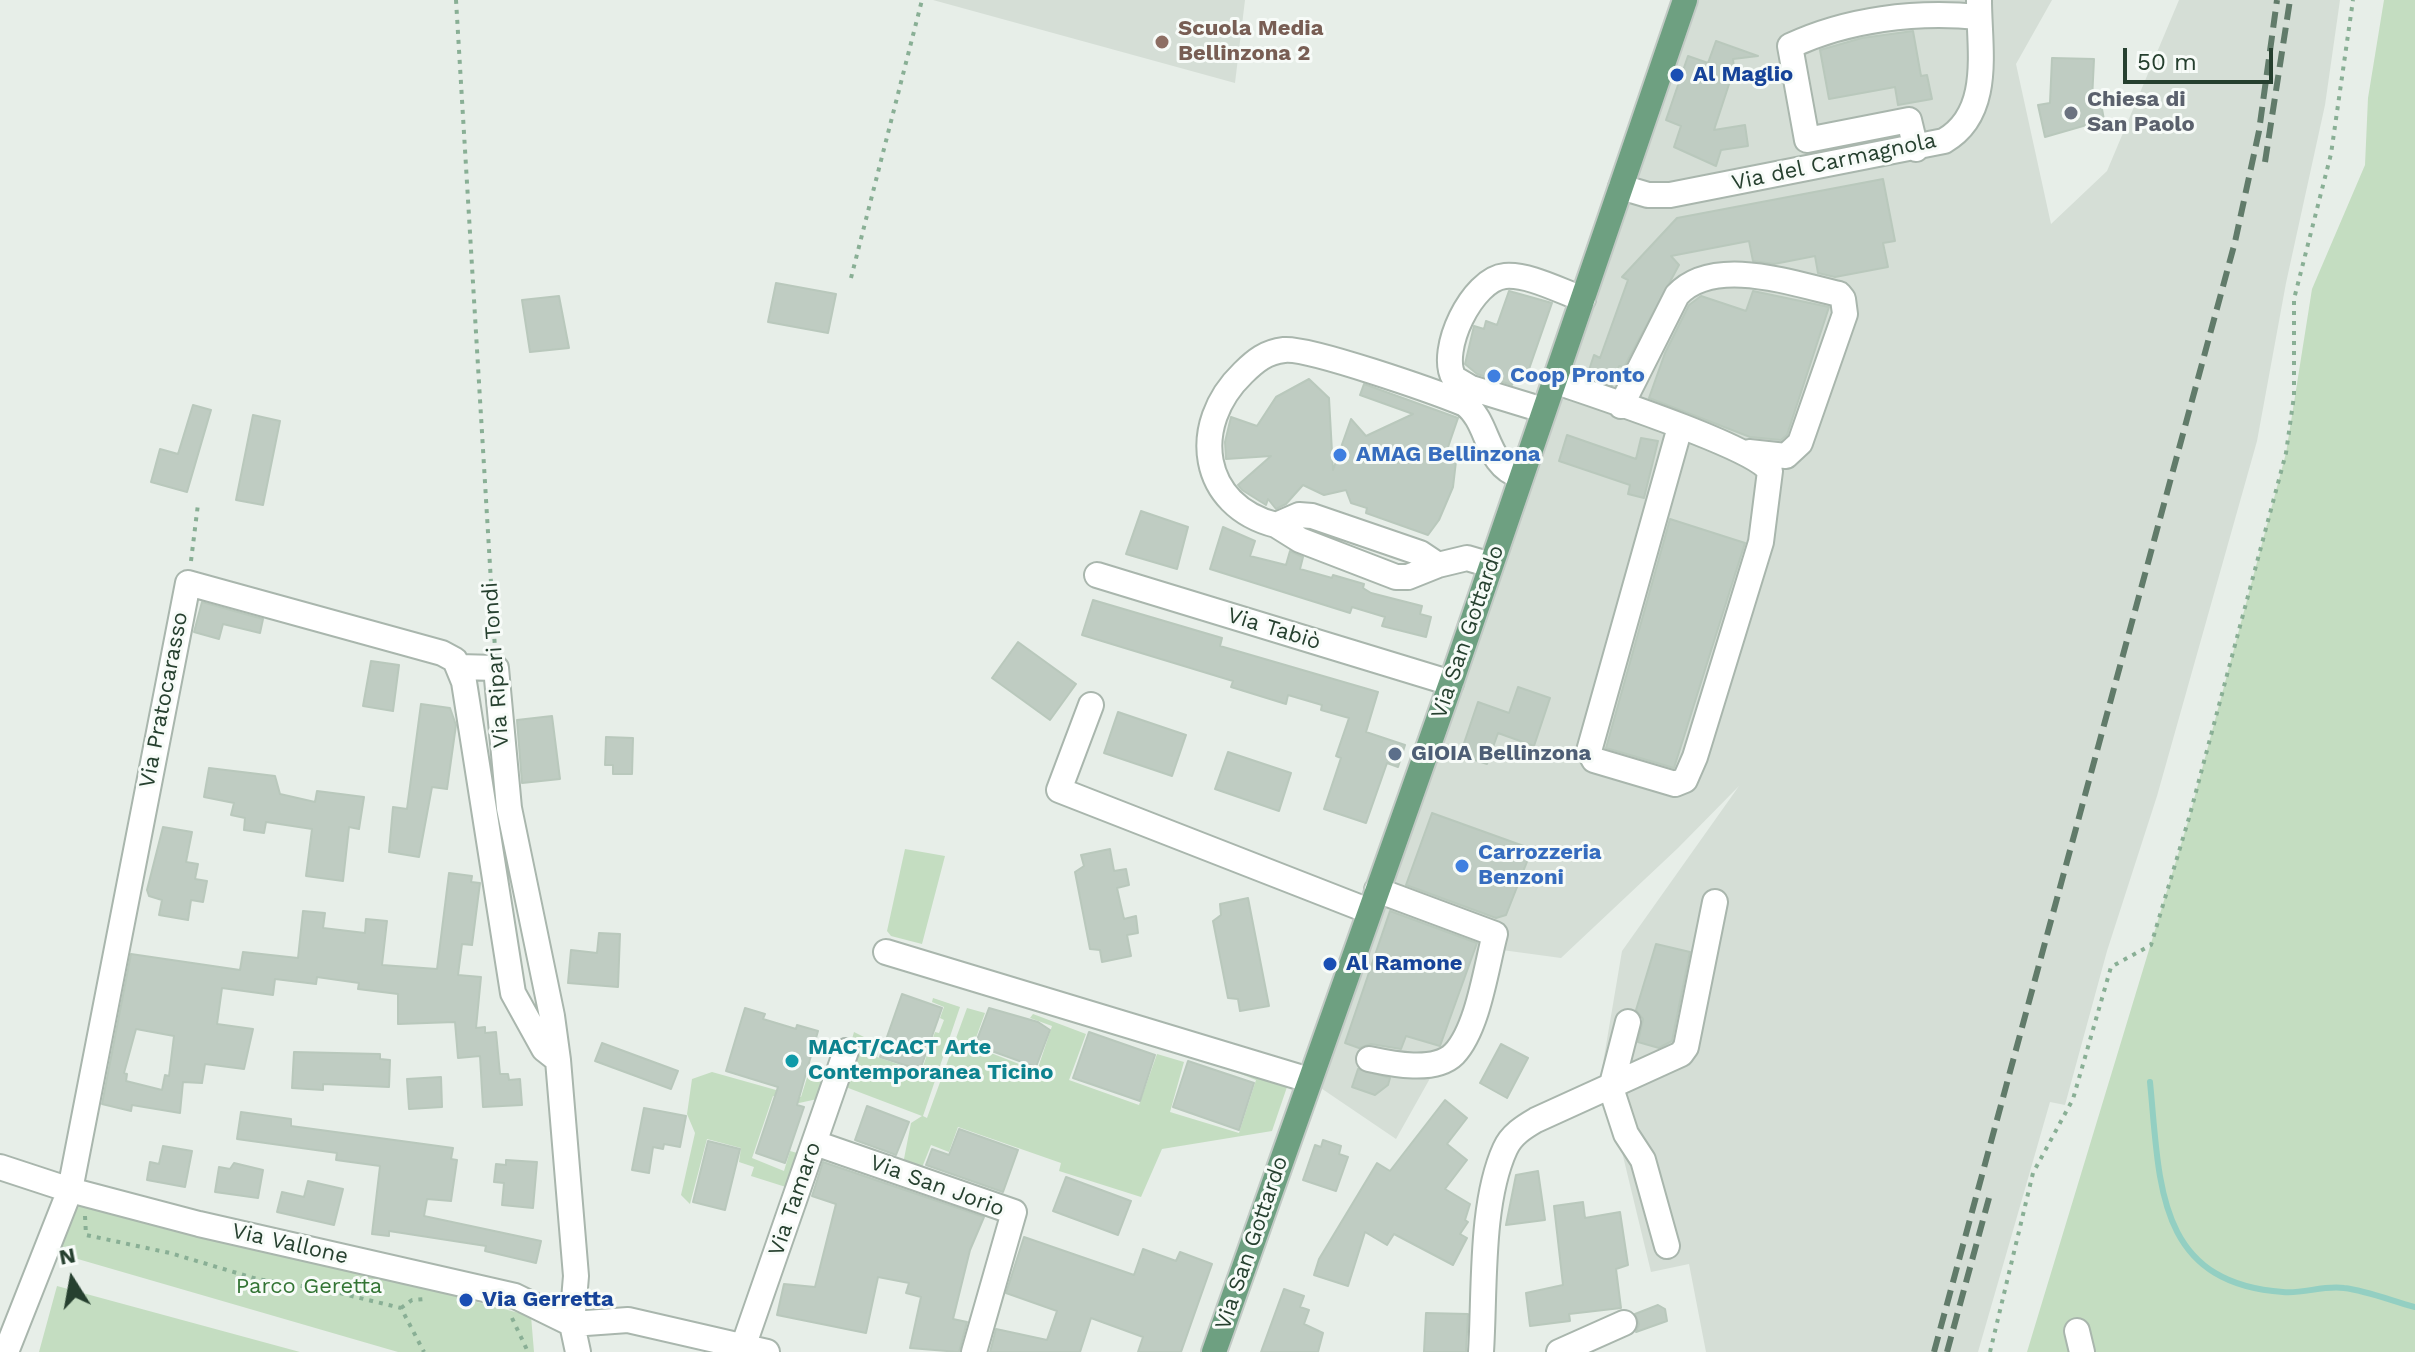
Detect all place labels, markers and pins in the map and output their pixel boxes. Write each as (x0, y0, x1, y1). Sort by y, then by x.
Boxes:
place label: Scuola Media Bellinzona 2 (1178, 16, 1323, 68)
marker: Scuola Media Bellinzona 2 (1153, 33, 1171, 51)
place label: Al Maglio (1693, 62, 1793, 88)
marker: Al Maglio (1668, 66, 1686, 84)
place label: Chiesa di San Paolo (2087, 87, 2195, 138)
marker: Chiesa di San Paolo (2062, 104, 2080, 122)
place label: Coop Pronto (1510, 363, 1645, 389)
marker: Coop Pronto (1485, 367, 1503, 385)
place label: AMAG Bellinzona (1356, 442, 1541, 468)
marker: AMAG Bellinzona (1331, 446, 1349, 464)
place label: GIOIA Bellinzona (1411, 741, 1591, 767)
marker: GIOIA Bellinzona (1386, 745, 1404, 763)
place label: Carrozzeria Benzoni (1478, 840, 1602, 892)
marker: Carrozzeria Benzoni (1453, 857, 1471, 875)
place label: Al Ramone (1346, 951, 1463, 977)
marker: Al Ramone (1321, 955, 1339, 973)
place label: MACT/CACT Arte Contemporanea Ticino (808, 1035, 1053, 1086)
marker: MACT/CACT Arte Contemporanea Ticino (783, 1052, 801, 1070)
place label: Via Gerretta (482, 1287, 614, 1313)
marker: Via Gerretta (457, 1291, 475, 1309)

